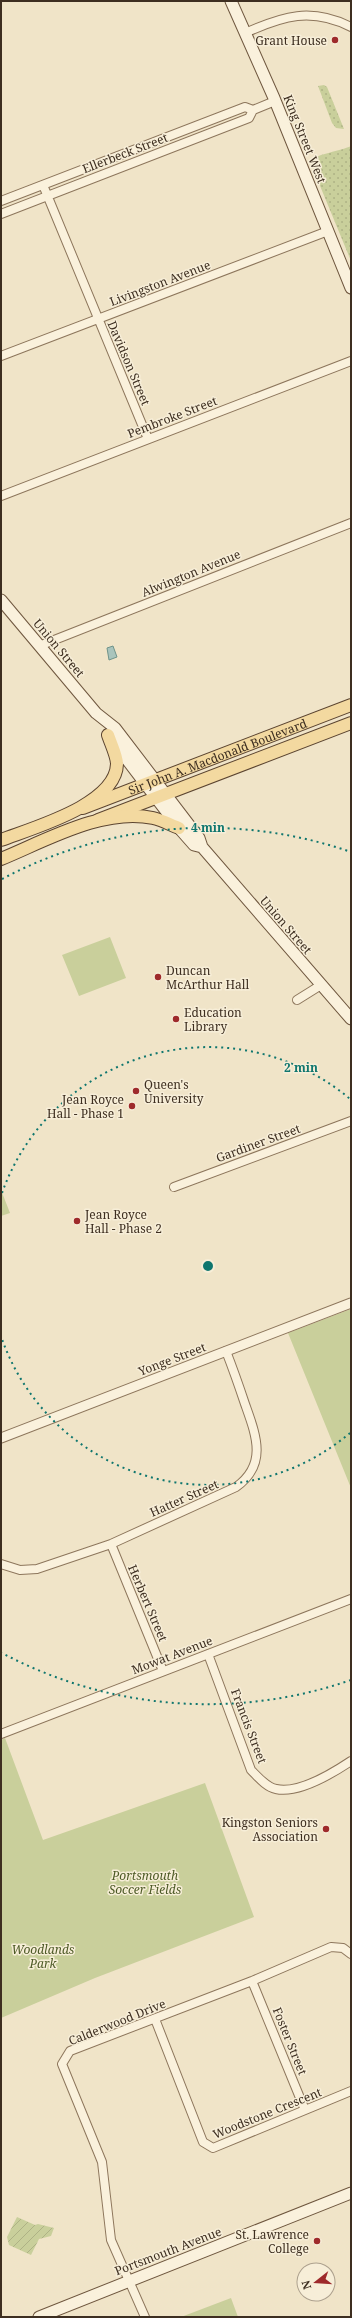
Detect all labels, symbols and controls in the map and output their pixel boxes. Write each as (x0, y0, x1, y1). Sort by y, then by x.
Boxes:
place label: Grant House (255, 32, 327, 49)
marker: Grant House (330, 35, 340, 45)
street label: King Street West (280, 92, 330, 186)
street label: Ellerbeck Street (80, 129, 170, 177)
street label: Livingston Avenue (107, 256, 213, 310)
street label: Davidson Street (104, 318, 154, 408)
street label: Pembroke Street (125, 392, 219, 442)
street label: Alwington Avenue (139, 545, 243, 601)
street label: Union Street (30, 615, 88, 681)
street label: Sir John A. Macdonald Boulevard (126, 714, 310, 798)
text: 4 min (191, 819, 225, 836)
street label: Union Street (256, 892, 316, 958)
place label: Duncan McArthur Hall (166, 962, 250, 993)
marker: Duncan McArthur Hall (153, 972, 163, 982)
place label: Education Library (184, 1004, 242, 1035)
marker: Education Library (171, 1014, 181, 1024)
text: 2 min (284, 1059, 318, 1076)
place label: Queen's University (144, 1076, 204, 1107)
marker: Queen's University (131, 1086, 141, 1096)
place label: Jean Royce Hall - Phase 1 (47, 1091, 124, 1122)
marker: Jean Royce Hall - Phase 1 (127, 1101, 137, 1111)
street label: Gardiner Street (213, 1120, 303, 1166)
place label: Jean Royce Hall - Phase 2 (84, 1206, 162, 1237)
marker: Jean Royce Hall - Phase 2 (72, 1216, 82, 1226)
centre of rings (201, 1259, 215, 1273)
street label: Yonge Street (135, 1338, 208, 1380)
street label: Hatter Street (147, 1475, 221, 1521)
street label: Herbert Street (124, 1562, 172, 1644)
street label: Mowat Avenue (129, 1632, 215, 1678)
street label: Francis Street (227, 1686, 271, 1766)
place label: Kingston Seniors Association (222, 1814, 318, 1845)
marker: Kingston Seniors Association (321, 1824, 331, 1834)
park label: Portsmouth Soccer Fields (109, 1867, 182, 1898)
park label: Woodlands Park (12, 1941, 75, 1972)
street label: Calderwood Drive (66, 1995, 168, 2049)
street label: Foster Street (269, 2005, 311, 2077)
street label: Woodstone Crescent (210, 2083, 324, 2143)
street label: Portsmouth Avenue (112, 2223, 224, 2279)
place label: St. Lawrence College (235, 2226, 309, 2257)
marker: St. Lawrence College (312, 2236, 322, 2246)
north arrow (296, 2262, 336, 2302)
text: N (297, 2278, 314, 2291)

